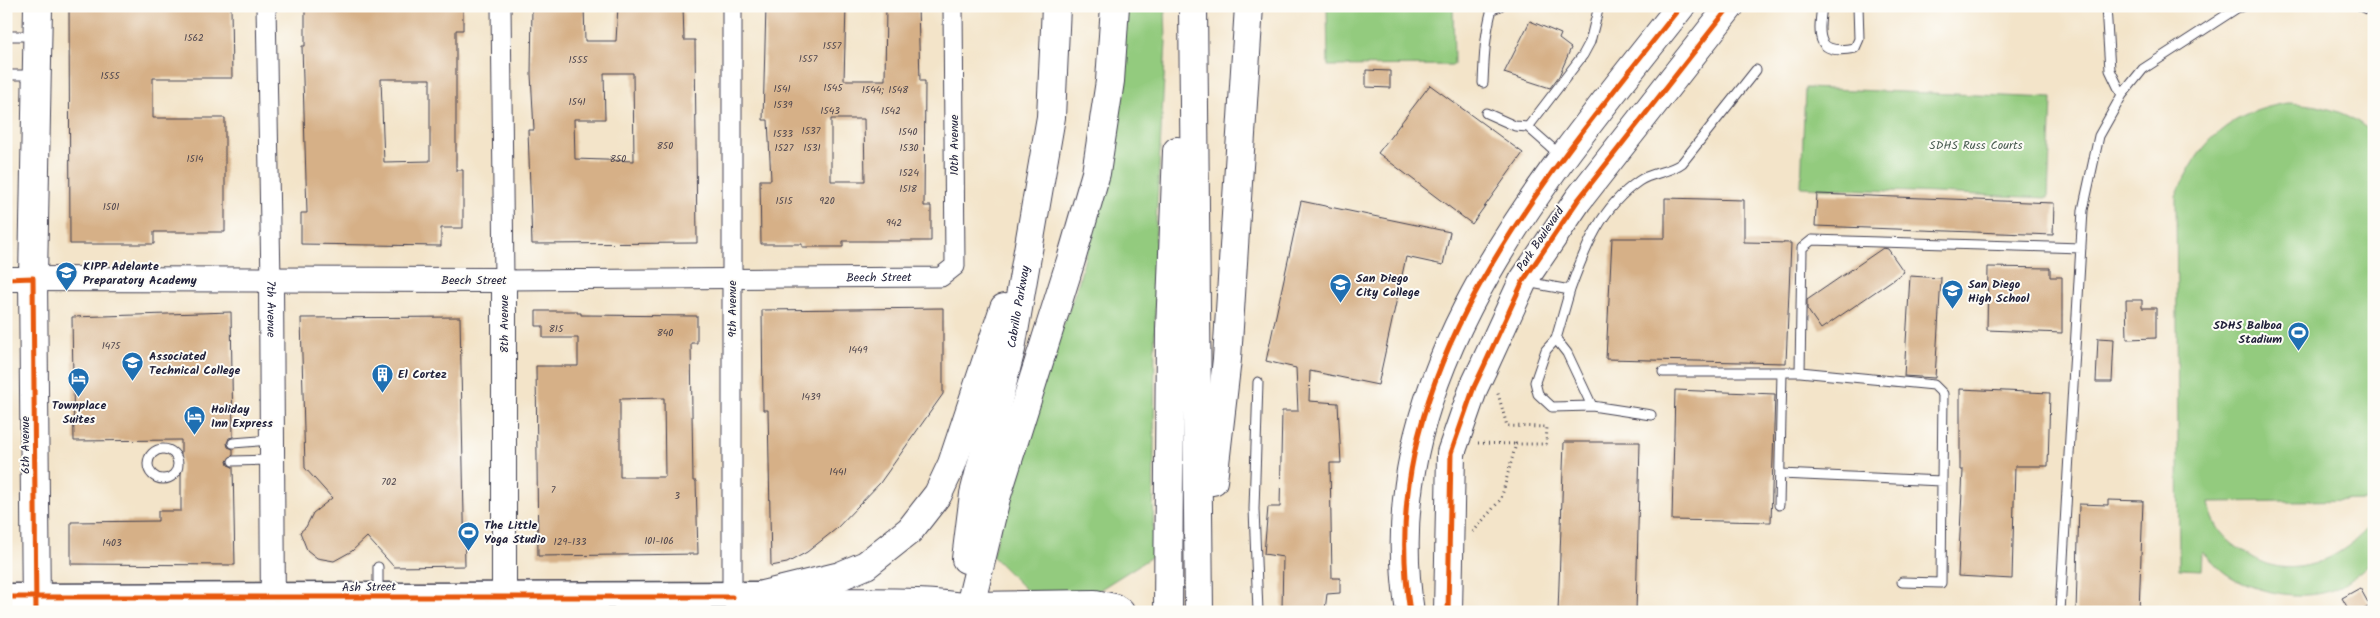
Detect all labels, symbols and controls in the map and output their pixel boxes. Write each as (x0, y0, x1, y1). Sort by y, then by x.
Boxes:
house number: 1562 (184, 30, 204, 46)
house number: 1557 (823, 38, 842, 54)
house number: 1557 (799, 51, 818, 67)
house number: 1555 (568, 52, 588, 68)
house number: 1555 (100, 68, 120, 84)
house number: 1545 (823, 80, 843, 96)
house number: 1541 (773, 81, 791, 97)
house number: 1544; 1548 (862, 82, 909, 98)
house number: 1541 (568, 94, 586, 110)
house number: 1539 (773, 97, 793, 113)
house number: 1543 (820, 103, 840, 119)
house number: 1542 (881, 103, 901, 119)
street label: 10th Avenue (945, 114, 964, 176)
house number: 1537 (802, 123, 821, 139)
house number: 1540 (898, 124, 918, 140)
house number: 1533 (773, 126, 793, 142)
park label: SDHS Russ Courts (1929, 136, 2023, 155)
house number: 850 (657, 138, 673, 154)
house number: 1527 (775, 140, 794, 156)
house number: 1531 (803, 140, 821, 156)
house number: 1530 (899, 140, 919, 156)
house number: 1514 (186, 151, 204, 167)
house number: 850 (610, 151, 626, 167)
house number: 1524 (899, 165, 919, 181)
house number: 1518 (899, 181, 918, 197)
house number: 1515 (775, 193, 793, 209)
house number: 920 (819, 193, 835, 209)
house number: 1501 (103, 199, 119, 215)
street label: Park Boulevard (1512, 202, 1570, 275)
house number: 942 (886, 215, 902, 231)
place label: KIPP Adelante Preparatory Academy (83, 257, 198, 290)
school or university icon: KIPP Adelante Preparatory Academy (55, 261, 79, 292)
street label: Cabrillo Parkway (1002, 264, 1035, 350)
street label: Beech Street (846, 268, 912, 288)
place label: San Diego City College (1356, 269, 1420, 302)
street label: Beech Street (441, 271, 507, 290)
school or university icon: San Diego City College (1328, 273, 1352, 304)
place label: San Diego High School (1968, 275, 2030, 308)
school or university icon: San Diego High School (1940, 279, 1964, 310)
street label: 9th Avenue (723, 280, 742, 338)
street label: 7th Avenue (261, 281, 280, 338)
street label: 8th Avenue (495, 294, 514, 353)
place label: SDHS Balboa Stadium (2213, 316, 2282, 349)
sports icon: SDHS Balboa Stadium (2286, 320, 2310, 351)
house number: 815 (549, 321, 564, 337)
house number: 840 (657, 325, 673, 341)
house number: 1475 (102, 338, 121, 354)
house number: 1449 (848, 342, 868, 358)
place label: Associated Technical College (149, 347, 240, 380)
school or university icon: Associated Technical College (121, 351, 145, 382)
building icon: El Cortez (370, 362, 394, 393)
place label: El Cortez (398, 365, 447, 384)
hotel icon: Townplace Suites (67, 366, 91, 397)
house number: 1439 (801, 389, 821, 405)
place label: Townplace Suites (52, 396, 106, 429)
place label: Holiday Inn Express (211, 400, 273, 433)
hotel icon: Holiday Inn Express (183, 404, 207, 435)
street label: 6th Avenue (16, 415, 35, 474)
house number: 1441 (829, 464, 847, 480)
house number: 702 (381, 474, 397, 490)
house number: 7 (551, 482, 556, 498)
house number: 3 (674, 488, 680, 504)
place label: The Little Yoga Studio (484, 516, 546, 549)
sports icon: The Little Yoga Studio (456, 520, 480, 551)
house number: 101-106 (644, 533, 674, 549)
house number: 129-133 (554, 534, 587, 550)
house number: 1403 (102, 535, 122, 551)
street label: Ash Street (342, 578, 397, 597)

